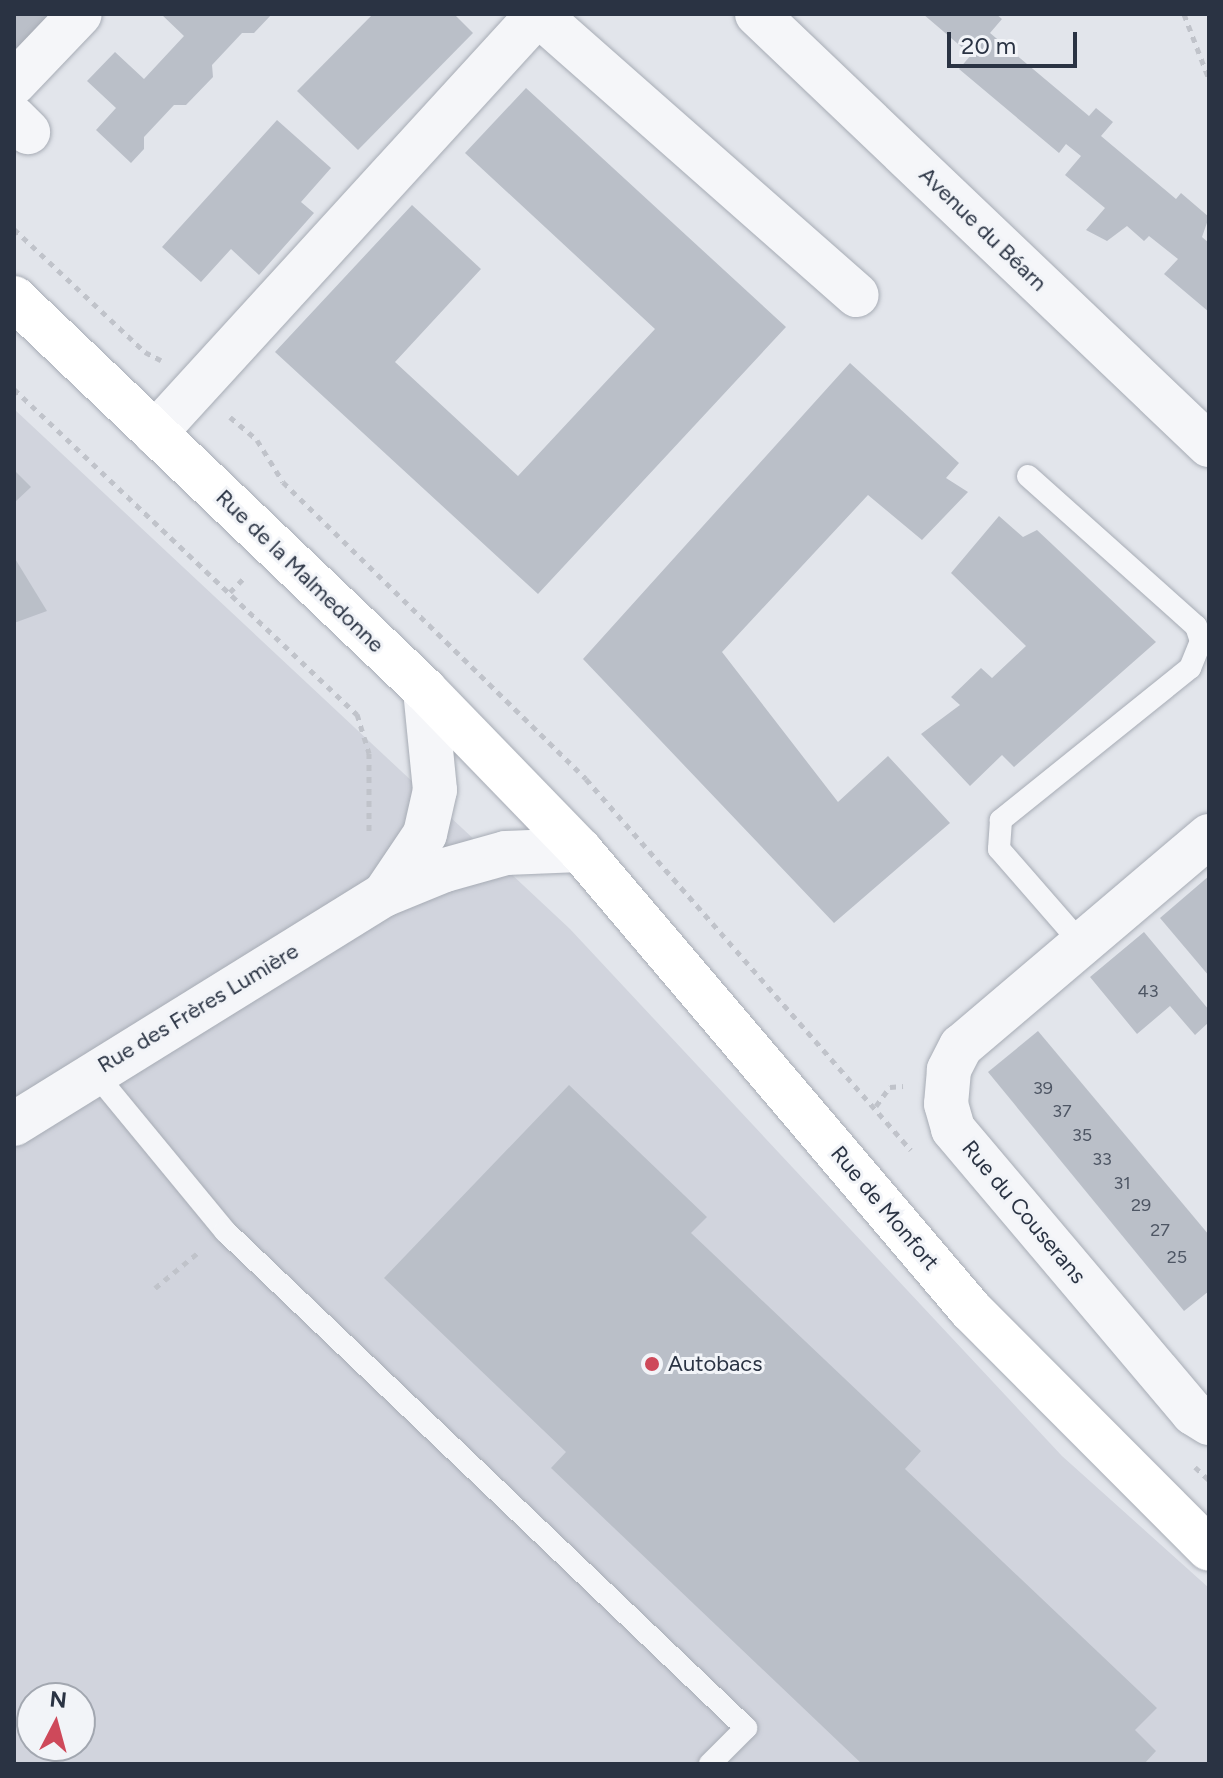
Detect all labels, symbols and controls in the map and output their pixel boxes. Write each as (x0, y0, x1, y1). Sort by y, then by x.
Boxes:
scale bar (951, 16, 1081, 66)
text: 20 m (961, 31, 1016, 60)
street label: Avenue du Béarn (914, 162, 1052, 296)
street label: Rue de la Malmedonne (211, 484, 389, 658)
street label: Rue des Frères Lumière (93, 938, 303, 1078)
house number: 43 (1138, 980, 1158, 1002)
house number: 39 (1033, 1077, 1053, 1099)
house number: 37 (1052, 1100, 1072, 1122)
house number: 35 (1072, 1124, 1092, 1146)
street label: Rue du Couserans (957, 1135, 1091, 1289)
street label: Rue de Monfort (825, 1141, 945, 1275)
house number: 33 (1092, 1148, 1112, 1170)
house number: 31 (1113, 1172, 1131, 1194)
house number: 29 (1131, 1194, 1151, 1216)
house number: 27 (1150, 1219, 1170, 1241)
house number: 25 (1167, 1246, 1187, 1268)
place label: Autobacs (668, 1351, 762, 1377)
marker: Autobacs (643, 1355, 661, 1373)
north arrow (16, 1682, 96, 1762)
text: N (48, 1685, 68, 1714)

